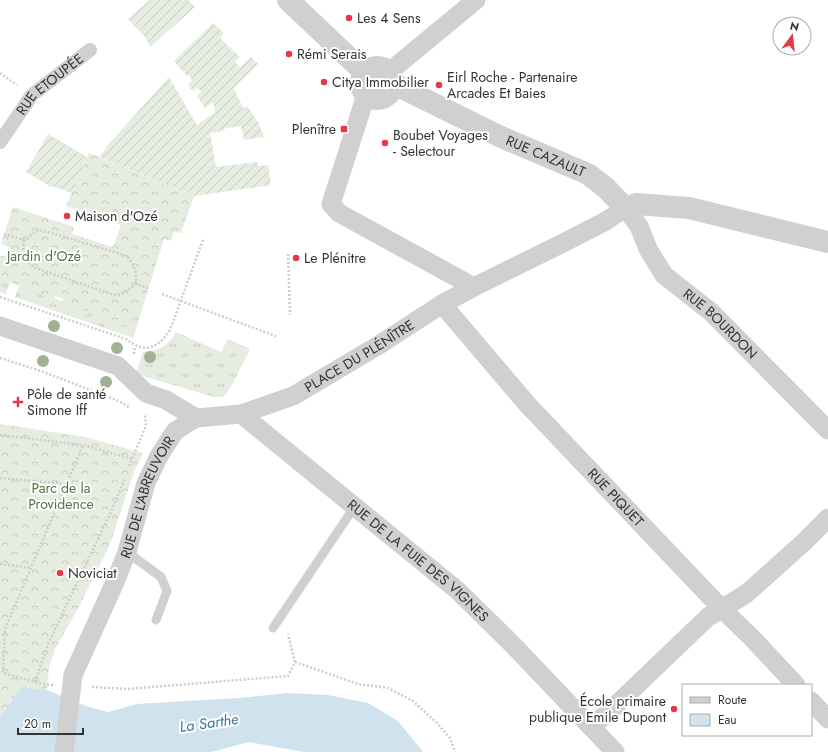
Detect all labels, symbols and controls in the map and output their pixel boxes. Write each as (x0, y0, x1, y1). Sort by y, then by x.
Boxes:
place label: Les 4 Sens (357, 8, 421, 28)
marker: Les 4 Sens (344, 13, 354, 23)
north arrow (772, 16, 812, 56)
text: N (788, 17, 801, 35)
place label: Rémi Serais (297, 44, 367, 64)
street label: RUE ETOUPÉE (11, 49, 88, 119)
marker: Rémi Serais (284, 49, 294, 59)
place label: Eirl Roche - Partenaire Arcades Et Baies (447, 67, 578, 103)
place label: Citya Immobilier (332, 72, 429, 92)
marker: Citya Immobilier (319, 77, 329, 87)
marker: Eirl Roche - Partenaire Arcades Et Baies (434, 80, 444, 90)
place label: Plenître (292, 119, 336, 139)
marker: Plenître (339, 124, 349, 134)
place label: Boubet Voyages - Selectour (393, 125, 488, 161)
street label: RUE CAZAULT (503, 130, 589, 182)
marker: Boubet Voyages - Selectour (380, 138, 390, 148)
place label: Maison d'Ozé (75, 206, 158, 226)
marker: Maison d'Ozé (62, 211, 72, 221)
park label: Jardin d'Ozé (5, 246, 81, 266)
place label: Le Plénitre (304, 248, 366, 268)
marker: Le Plénitre (291, 253, 301, 263)
street label: RUE BOURDON (679, 284, 762, 363)
street label: PLACE DU PLÉNÎTRE (301, 315, 418, 397)
place label: Pôle de santé Simone Iff (27, 384, 106, 420)
marker: Pôle de santé Simone Iff (12, 396, 24, 408)
street label: RUE DE L'ABREUVOIR (115, 432, 179, 561)
street label: RUE PIQUET (583, 464, 649, 531)
park label: Parc de la Providence (28, 478, 94, 514)
street label: RUE DE LA FUIE DES VIGNES (343, 495, 494, 626)
place label: Noviciat (68, 563, 117, 583)
marker: Noviciat (55, 568, 65, 578)
legend (682, 684, 812, 736)
place label: École primaire publique Emile Dupont (529, 691, 667, 727)
text: Route (718, 691, 747, 709)
marker: École primaire publique Emile Dupont (669, 704, 679, 714)
water label: La Sarthe (178, 708, 240, 738)
scale bar (18, 710, 83, 736)
text: Eau (718, 711, 737, 729)
text: 20 m (24, 715, 51, 733)

